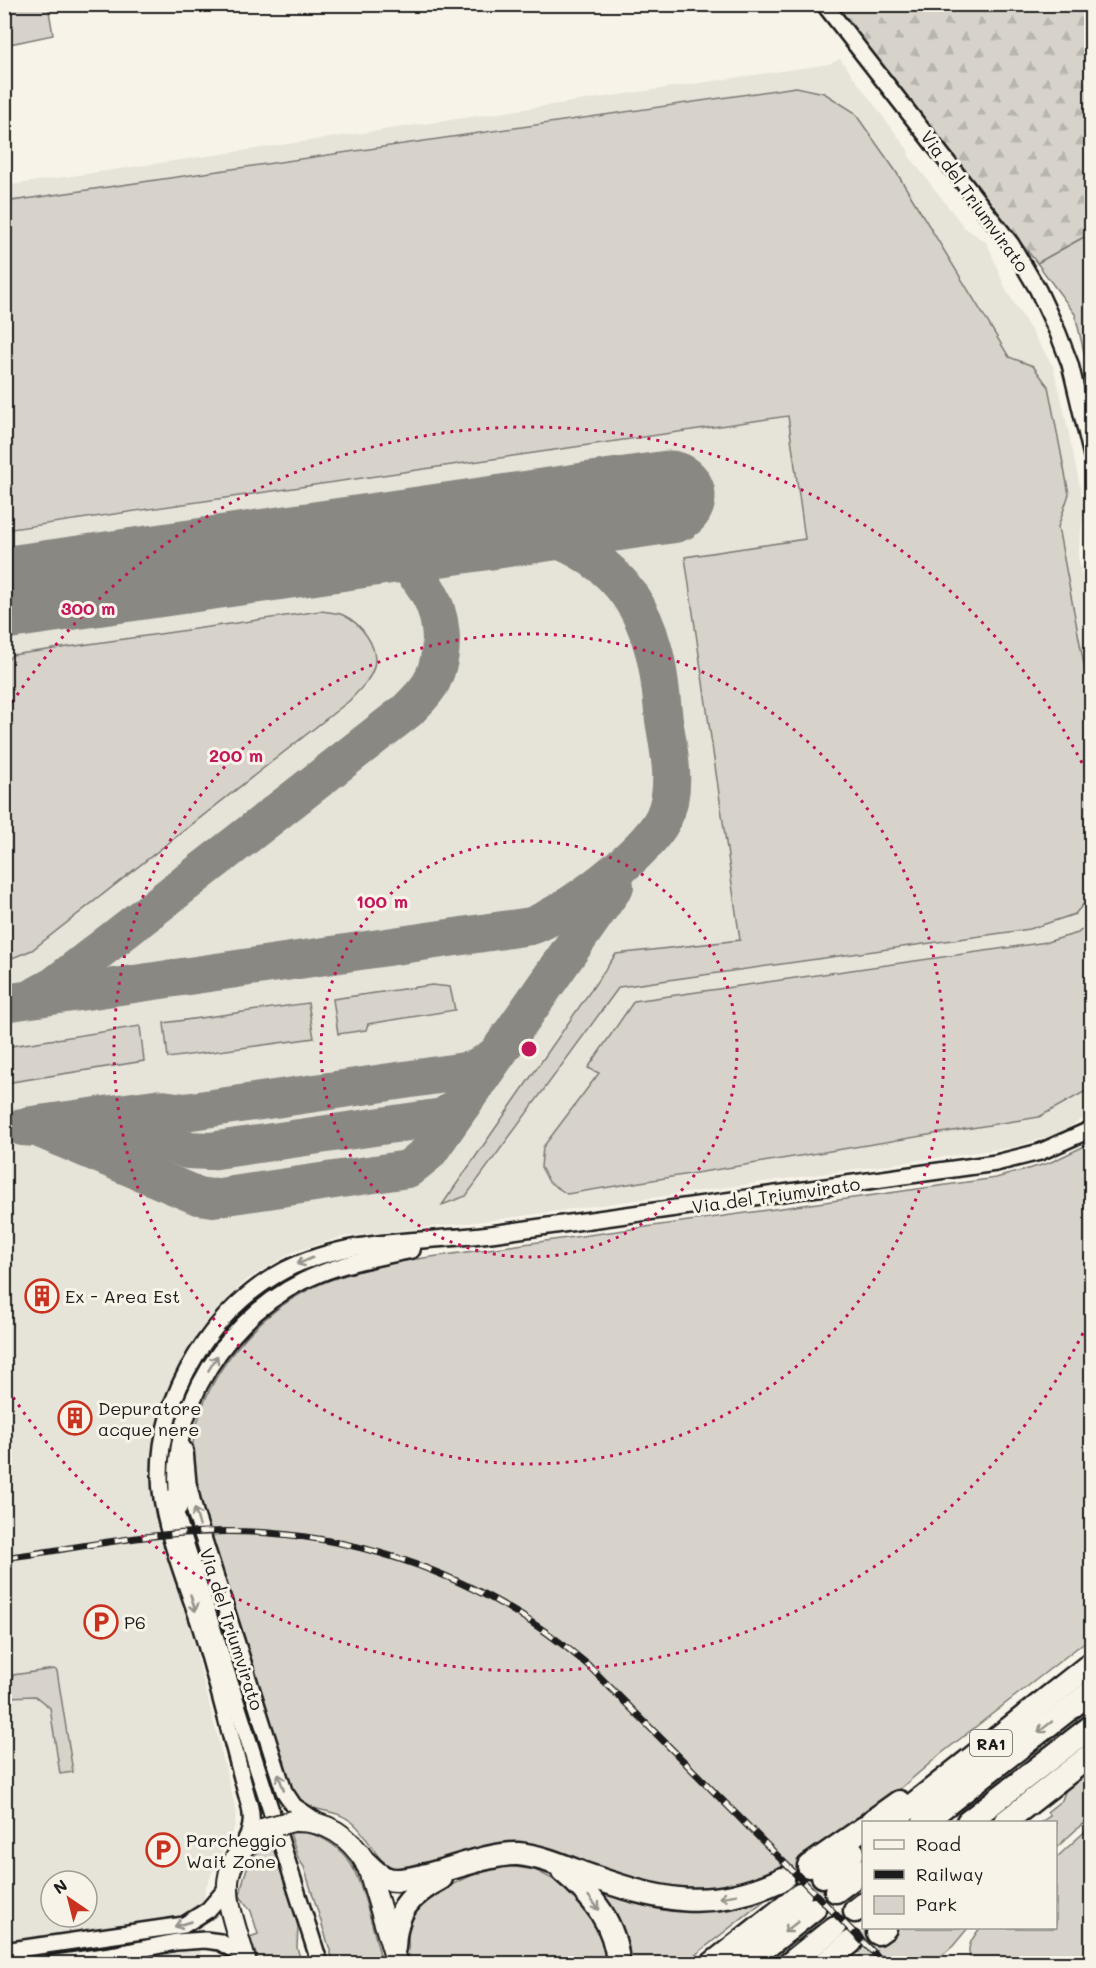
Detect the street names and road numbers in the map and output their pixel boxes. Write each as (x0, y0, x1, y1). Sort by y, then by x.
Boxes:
street label: Via del Triumvirato (915, 125, 1035, 277)
street label: Via del Triumvirato (690, 1171, 862, 1219)
street label: Via del Triumvirato (194, 1545, 270, 1714)
road number: RA1 (970, 1730, 1012, 1756)

